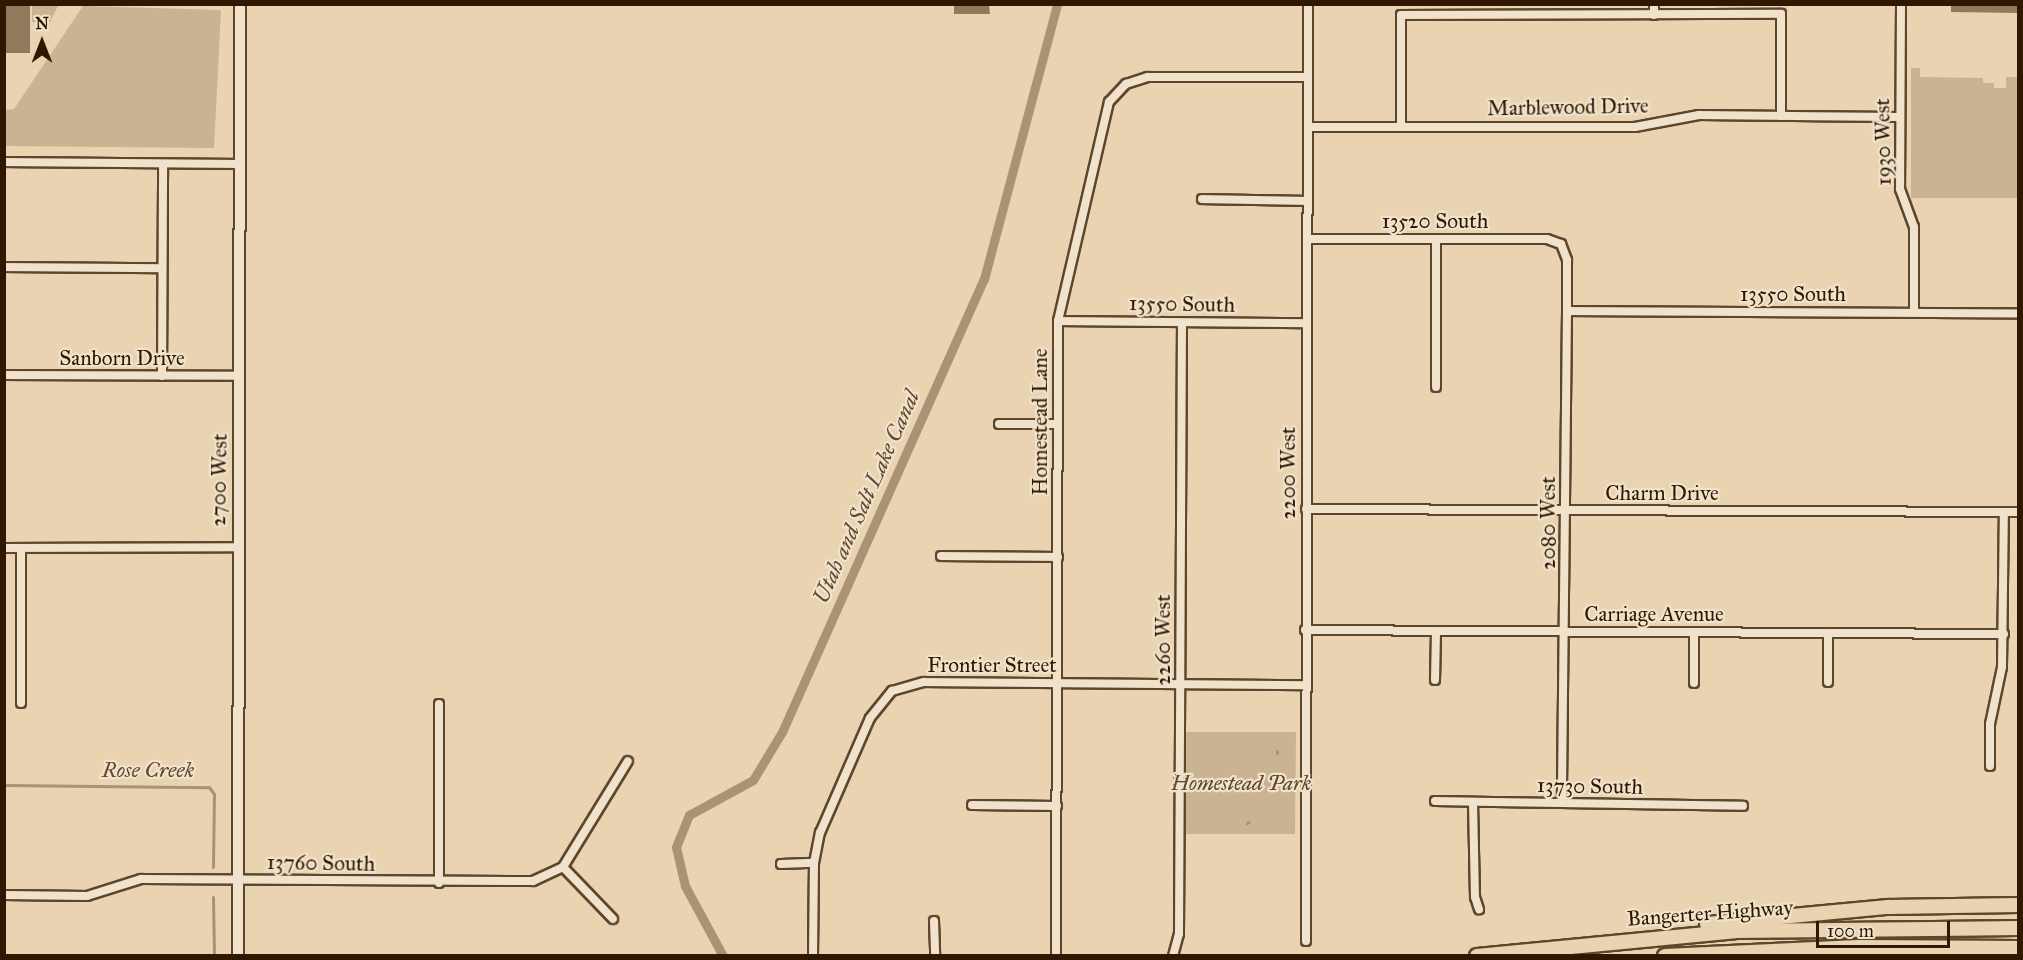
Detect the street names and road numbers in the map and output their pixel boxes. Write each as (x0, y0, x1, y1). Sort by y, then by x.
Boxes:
street label: Marblewood Drive (1487, 93, 1649, 121)
street label: 1930 West (1870, 98, 1896, 186)
street label: 13520 South (1382, 208, 1488, 234)
street label: 13550 South (1740, 281, 1846, 307)
street label: 13550 South (1129, 290, 1235, 318)
street label: Sanborn Drive (59, 345, 185, 371)
street label: Homestead Lane (1027, 348, 1053, 496)
street label: 2200 West (1275, 427, 1301, 519)
street label: 2700 West (206, 433, 232, 527)
street label: 2080 West (1535, 476, 1561, 570)
street label: Charm Drive (1605, 480, 1719, 506)
street label: 2260 West (1150, 594, 1176, 686)
street label: Carriage Avenue (1584, 601, 1724, 627)
street label: Frontier Street (927, 652, 1057, 678)
street label: 13730 South (1537, 772, 1643, 800)
street label: 13760 South (267, 849, 375, 877)
street label: Bangerter Highway (1626, 895, 1794, 931)

